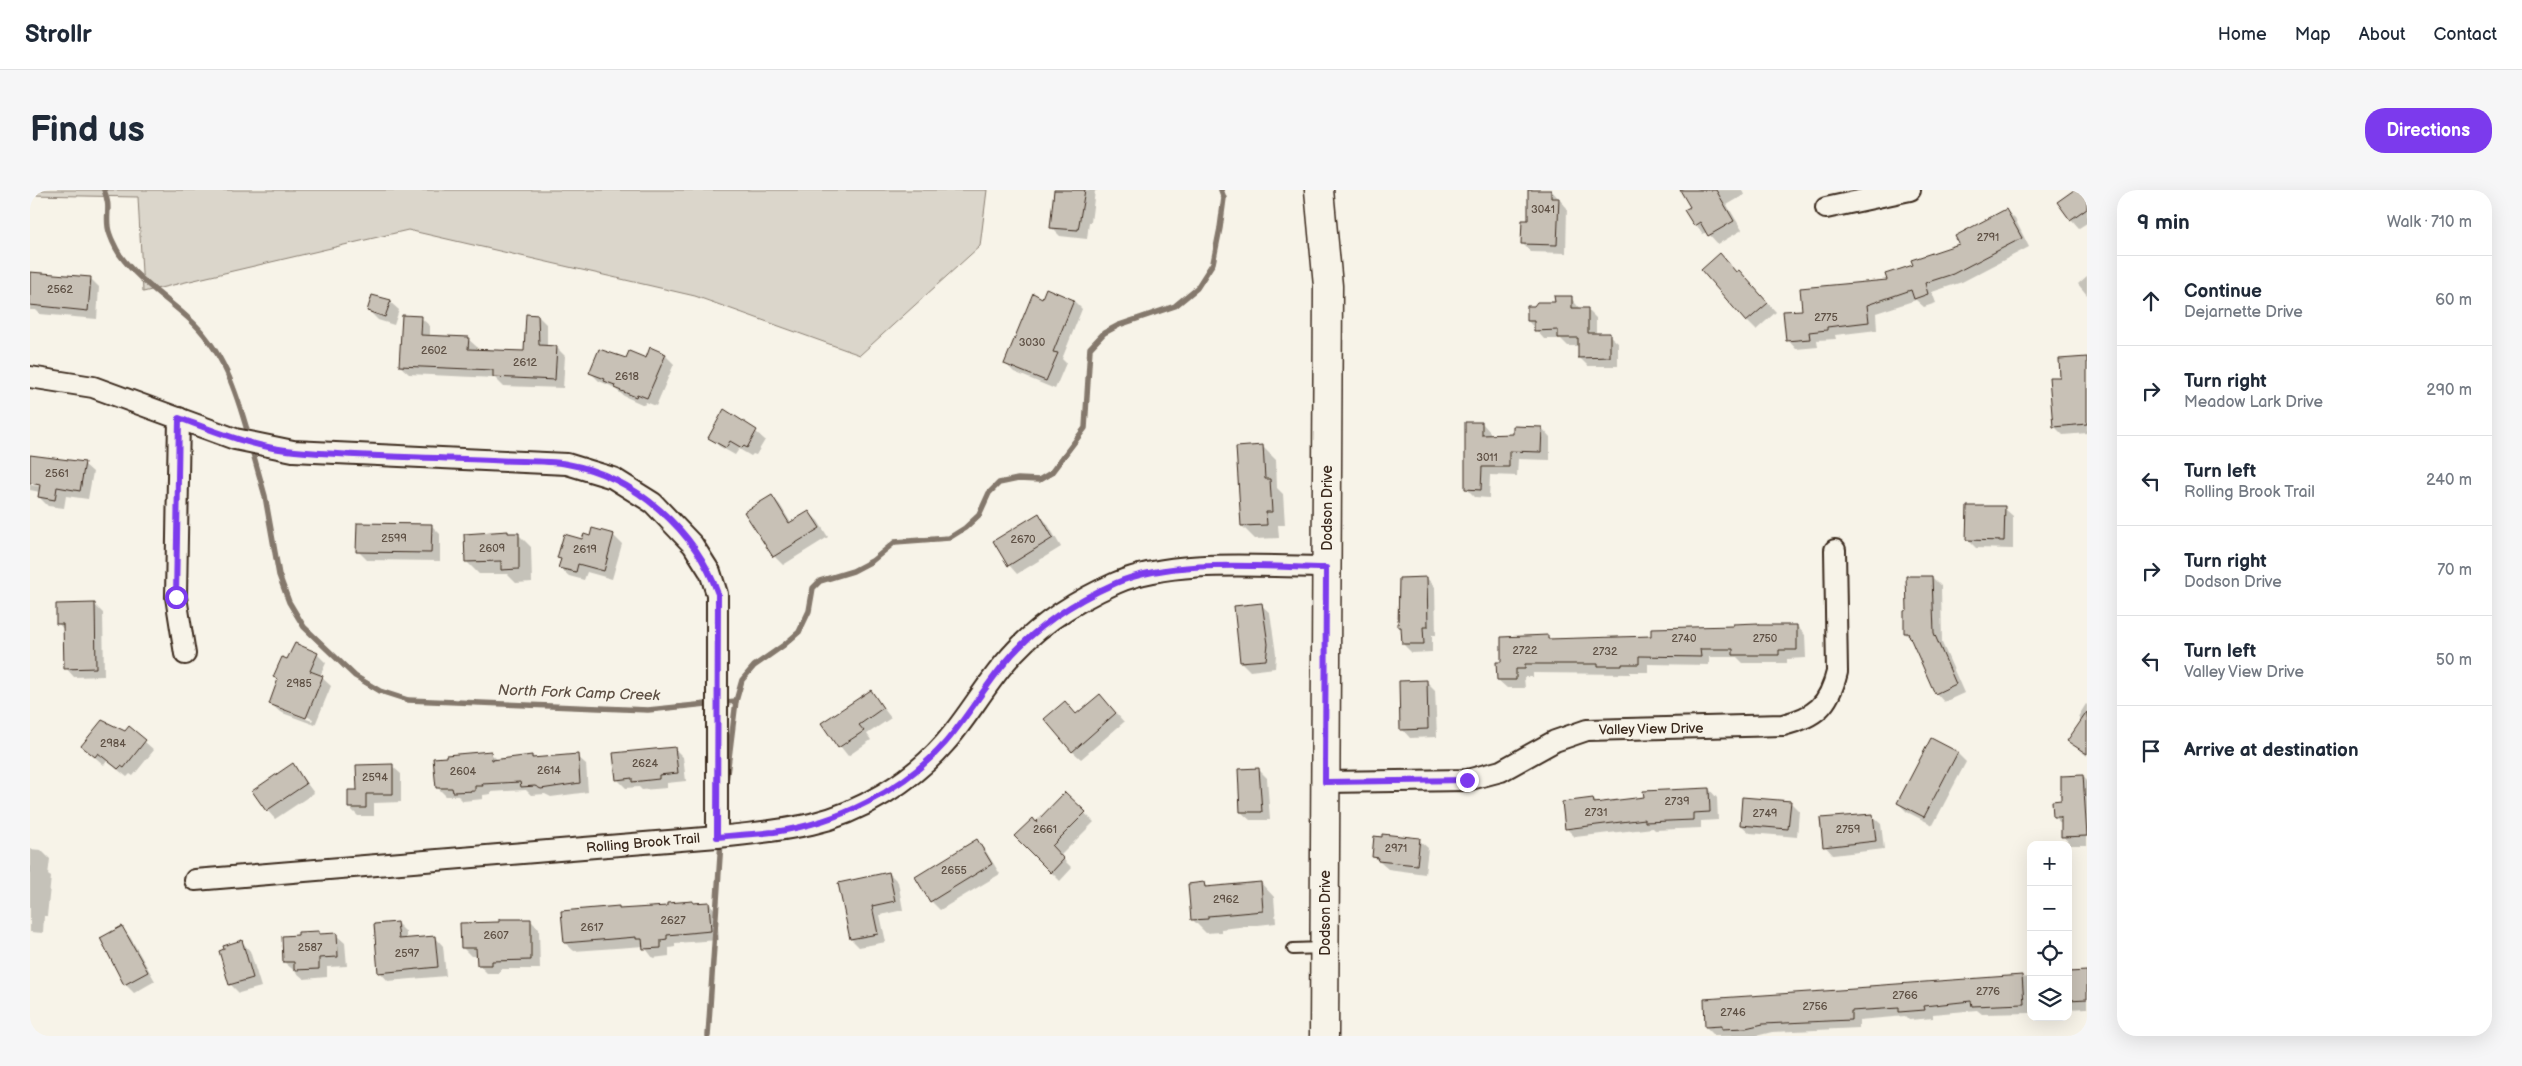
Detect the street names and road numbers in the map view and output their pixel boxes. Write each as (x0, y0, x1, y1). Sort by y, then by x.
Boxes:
street label: Dodson Drive (1319, 465, 1336, 551)
street label: Valley View Drive (1598, 720, 1704, 738)
street label: Rolling Brook Trail (585, 830, 701, 856)
street label: Dodson Drive (1317, 870, 1334, 956)

